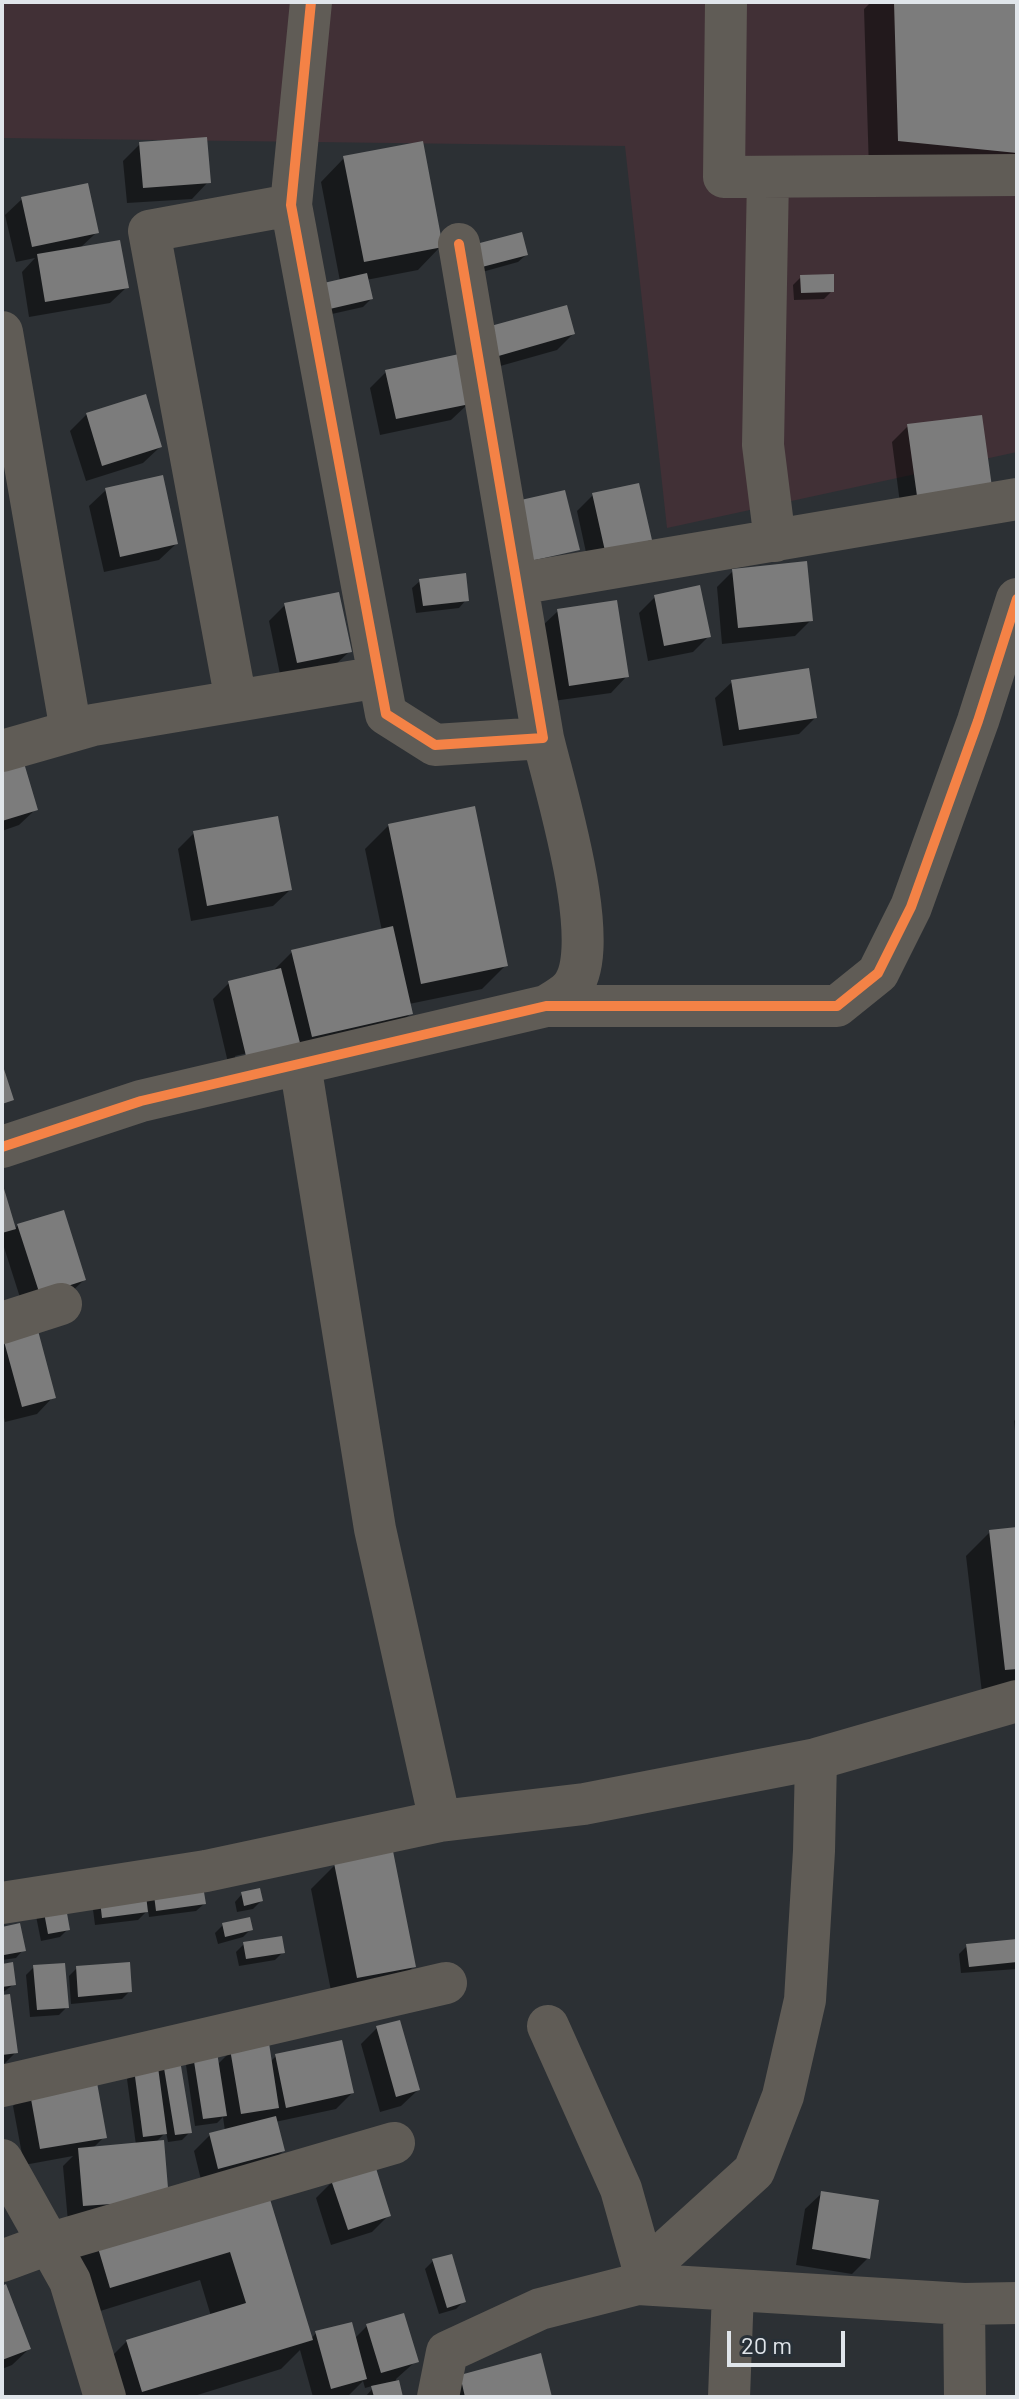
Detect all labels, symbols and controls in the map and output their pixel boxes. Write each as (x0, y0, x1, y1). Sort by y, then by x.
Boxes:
scale bar (731, 2315, 849, 2365)
text: 20 m (741, 2330, 792, 2359)

